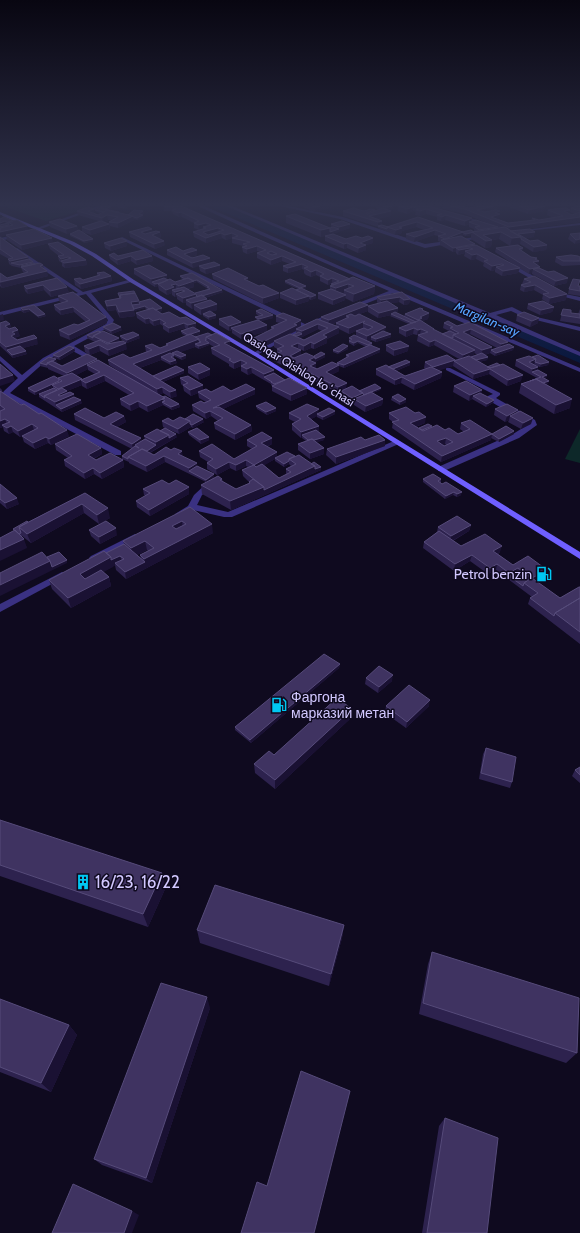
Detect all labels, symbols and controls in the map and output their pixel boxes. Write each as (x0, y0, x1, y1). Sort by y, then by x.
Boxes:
water label: Margilan-say (451, 298, 523, 340)
street label: Qashqar Qishloq koʻchasi (240, 329, 358, 409)
place label: Petrol benzin (454, 565, 532, 583)
fuel station icon: Petrol benzin (535, 565, 553, 583)
place label: Фаргона марказий метан (291, 688, 394, 722)
fuel station icon: Фаргона марказий метан (270, 696, 288, 714)
place label: 16/23, 16/22 (95, 872, 180, 892)
building icon: 16/23, 16/22 (74, 873, 92, 891)

